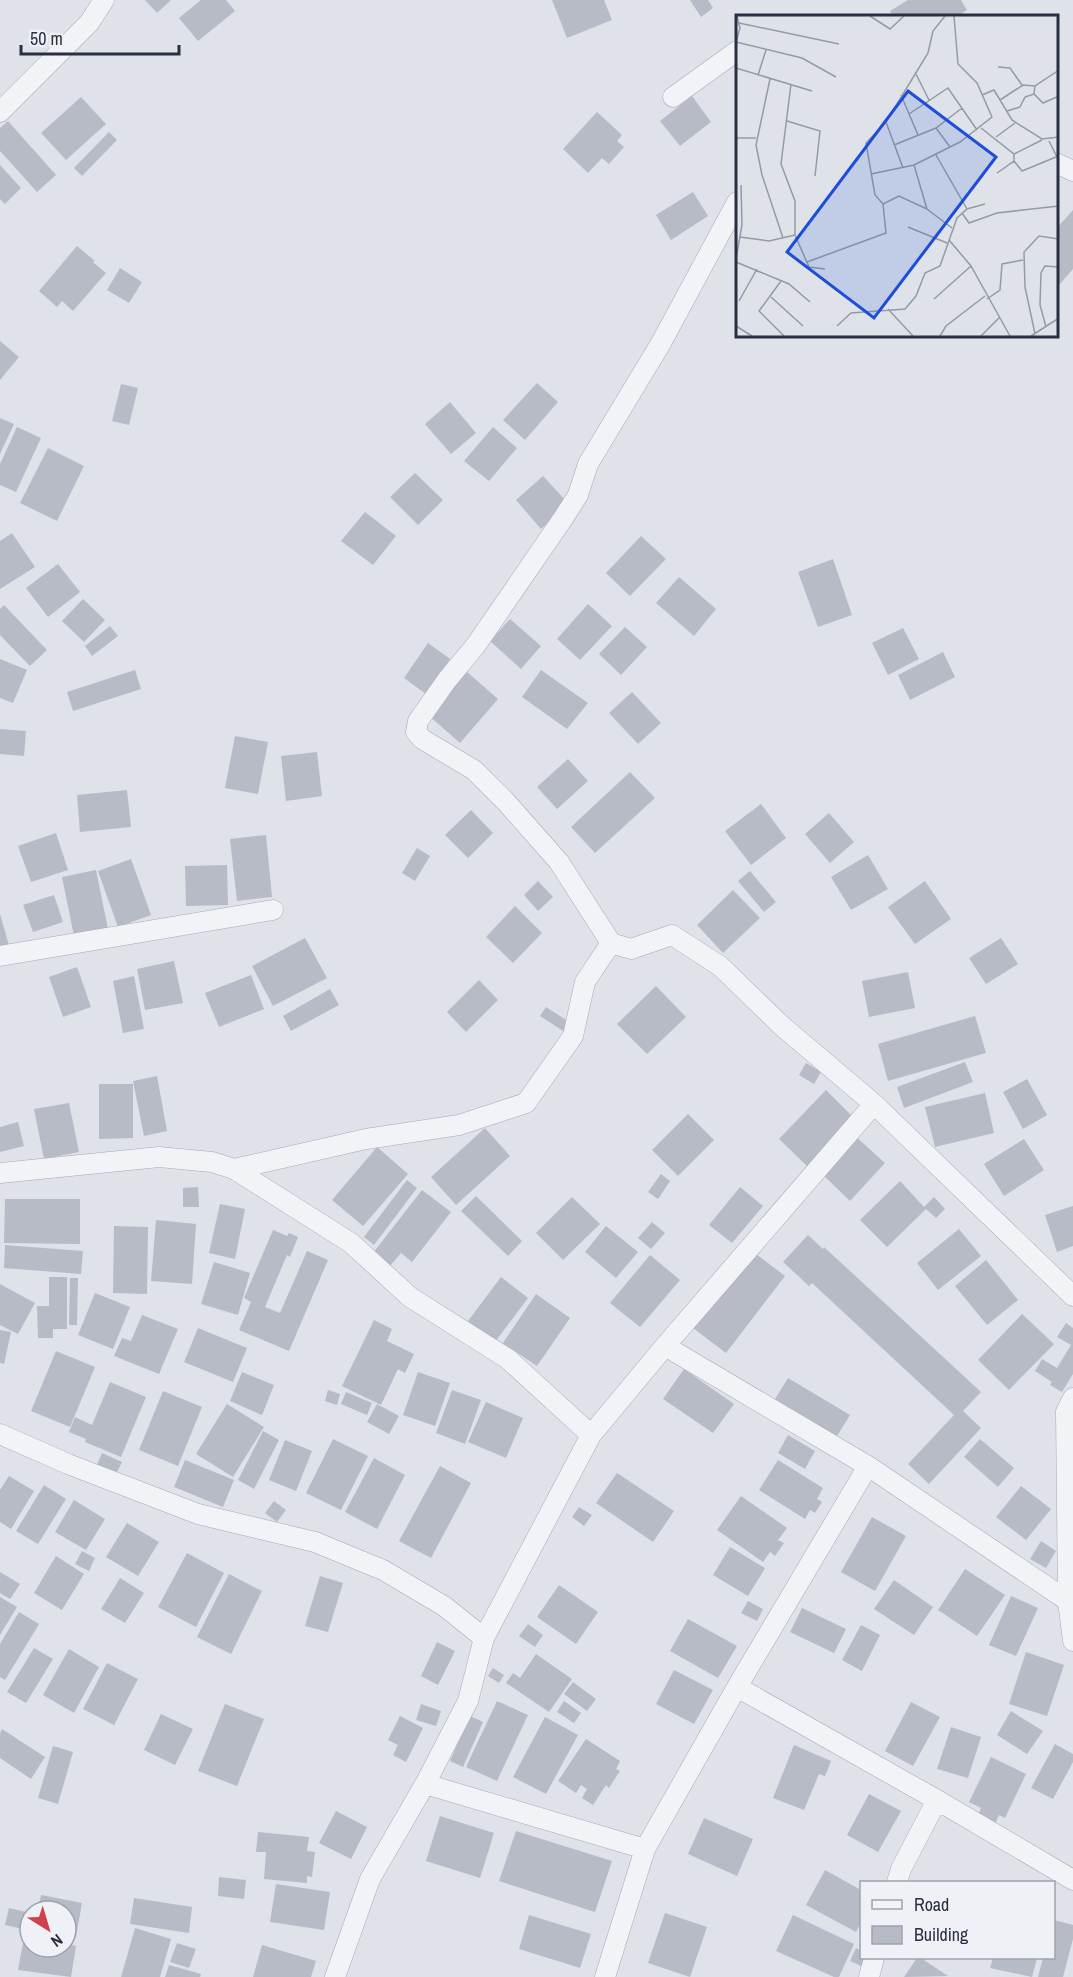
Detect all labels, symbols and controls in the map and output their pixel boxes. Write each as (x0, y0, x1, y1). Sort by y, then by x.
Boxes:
inset map (736, 15, 1058, 338)
scale bar (21, 18, 178, 56)
text: 50 m (30, 26, 63, 51)
legend (860, 1881, 1055, 1959)
text: Road (914, 1892, 949, 1917)
north arrow (18, 1899, 78, 1959)
text: Building (914, 1922, 969, 1947)
text: N (47, 1929, 67, 1953)

